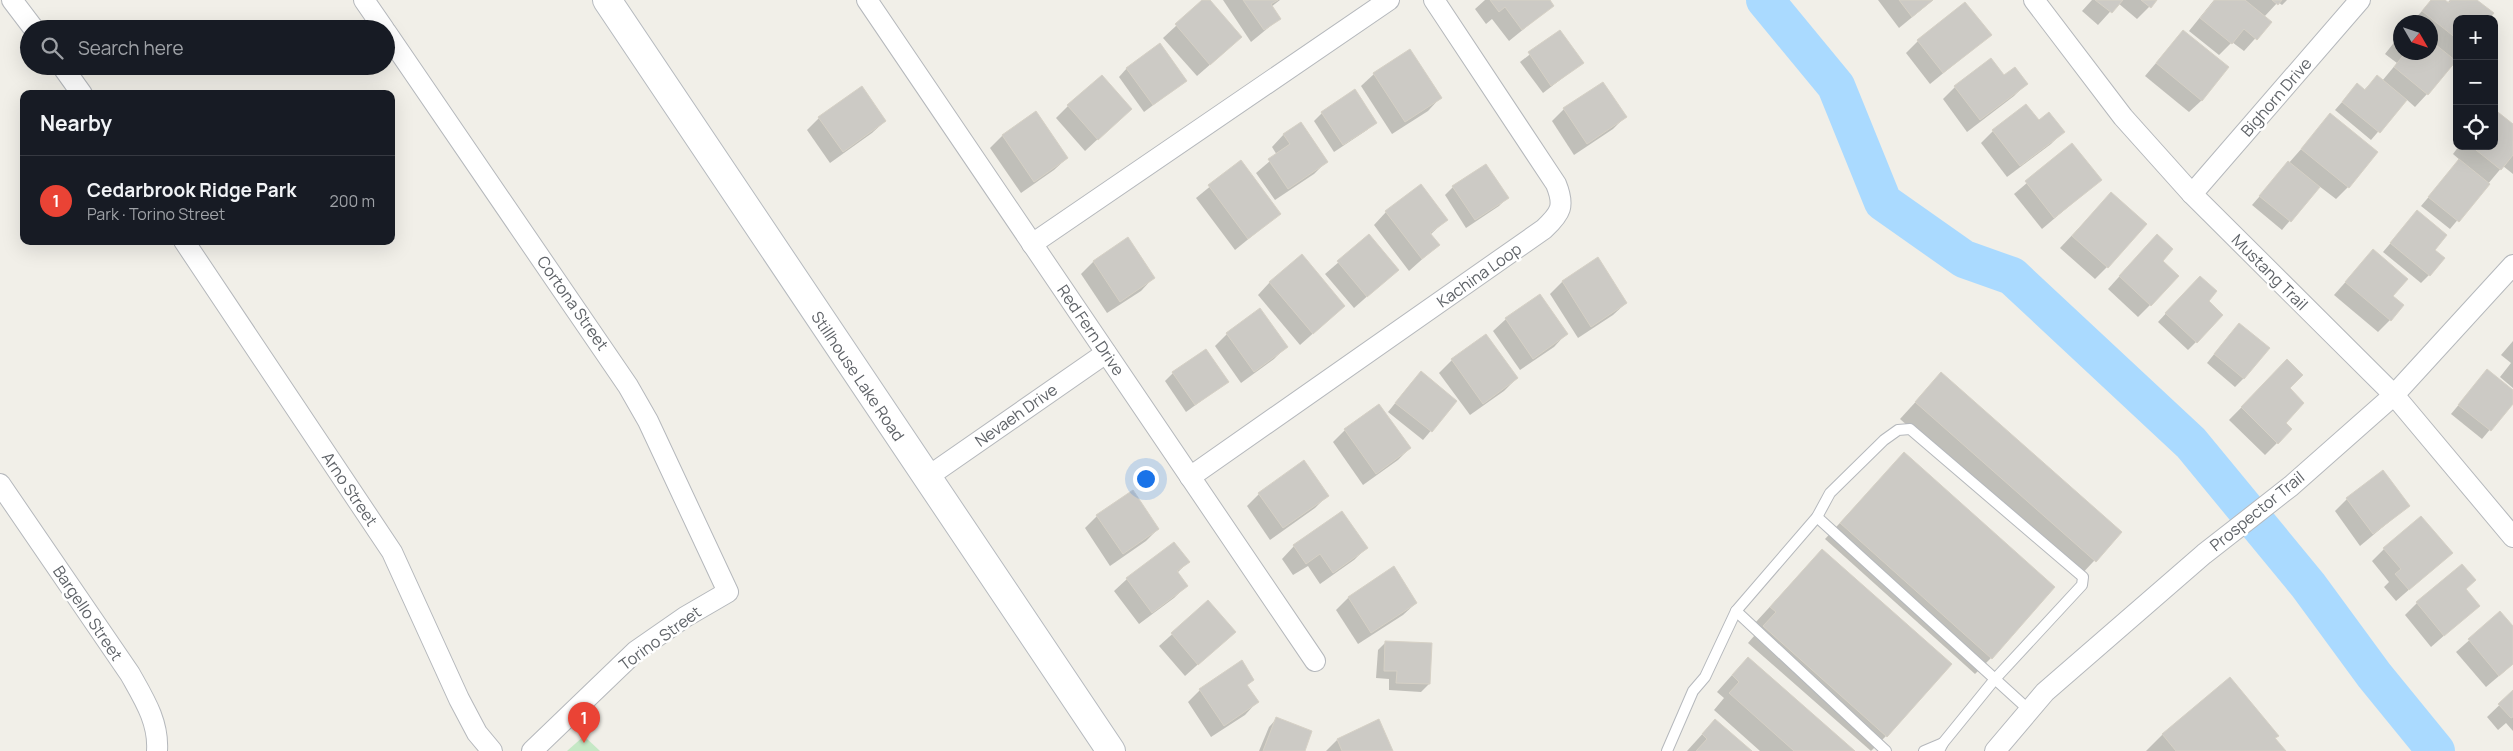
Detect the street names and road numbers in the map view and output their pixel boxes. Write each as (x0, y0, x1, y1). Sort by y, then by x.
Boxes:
street label: Bighorn Drive (2236, 53, 2316, 141)
street label: Mustang Trail (2227, 229, 2313, 315)
street label: Kachina Loop (1432, 238, 1526, 312)
street label: Cortona Street (532, 251, 614, 355)
street label: Red Fern Drive (1052, 280, 1130, 380)
street label: Stillhouse Lake Road (806, 307, 910, 445)
street label: Nevaeh Drive (970, 378, 1062, 452)
street label: Arno Street (317, 448, 383, 530)
street label: Prospector Trail (2205, 466, 2309, 556)
street label: Bargello Street (48, 561, 128, 665)
street label: Torino Street (615, 601, 705, 675)

